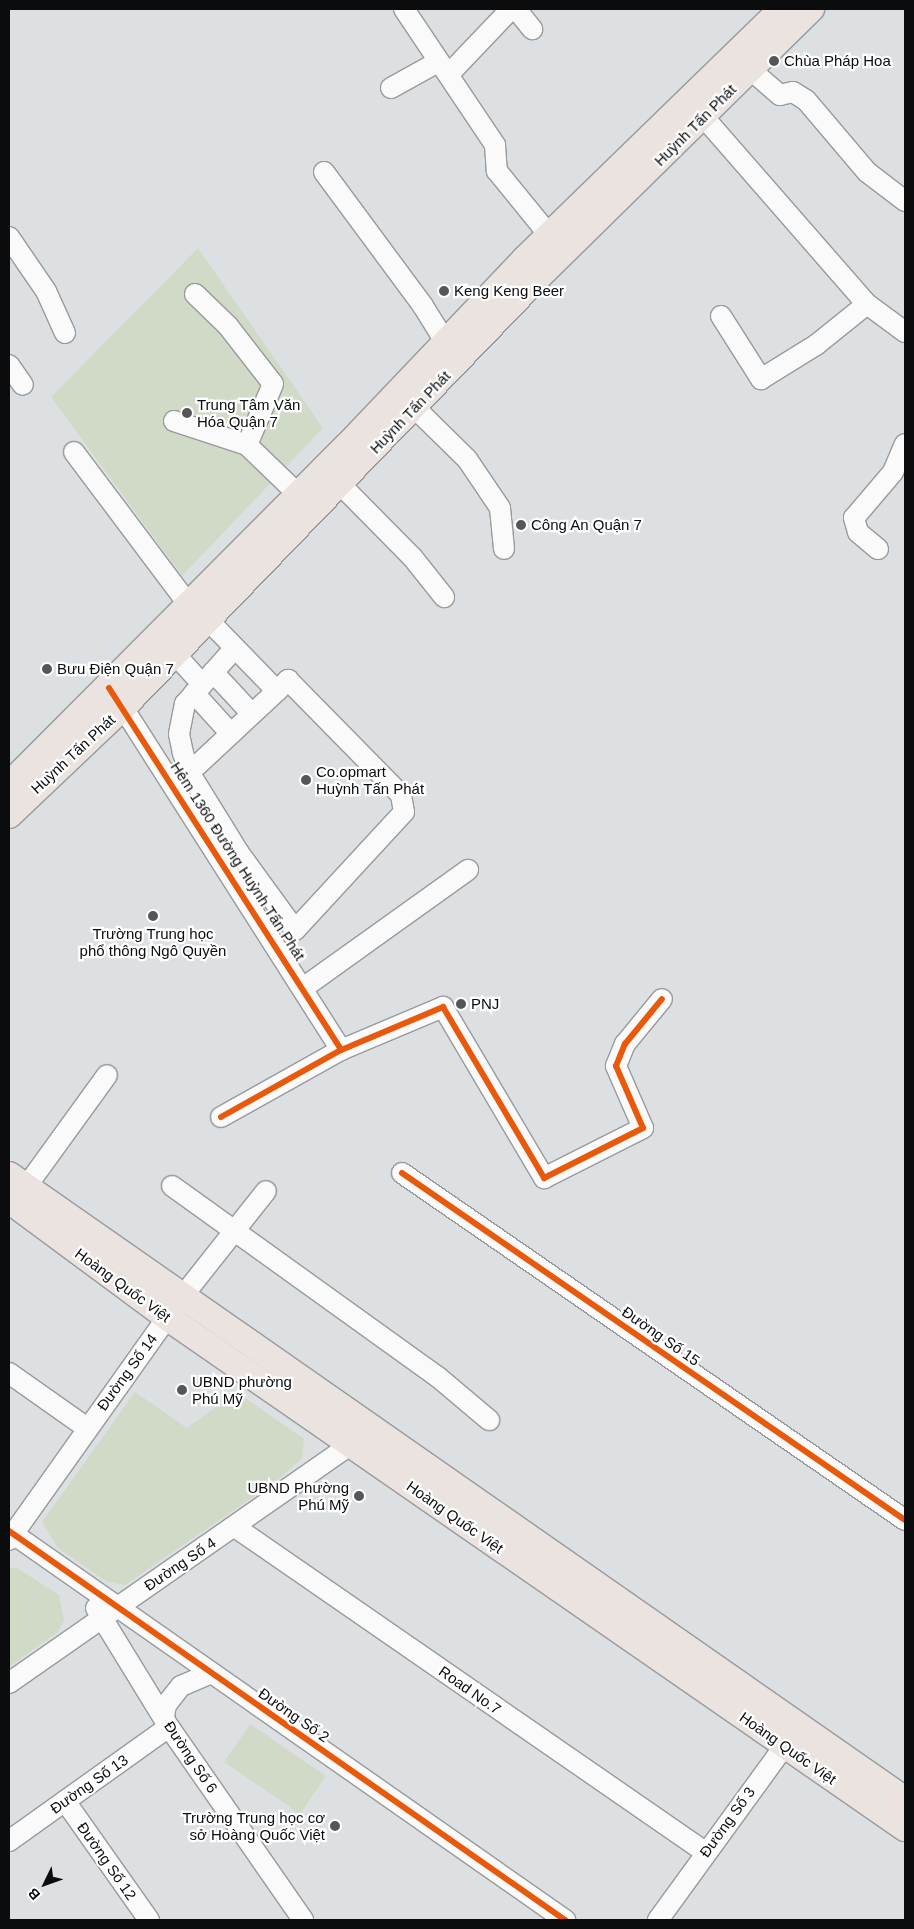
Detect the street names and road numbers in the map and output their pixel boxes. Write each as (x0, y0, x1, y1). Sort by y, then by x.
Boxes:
street label: Huỳnh Tấn Phát (650, 80, 740, 170)
street label: Huỳnh Tấn Phát (366, 367, 454, 457)
street label: Huỳnh Tấn Phát (27, 710, 119, 798)
street label: Hẻm 1360 Đường Huỳnh Tấn Phát (167, 758, 309, 964)
street label: Hoàng Quốc Việt (72, 1244, 174, 1326)
street label: Đường Số 15 (619, 1303, 703, 1369)
street label: Đường Số 14 (93, 1330, 161, 1414)
street label: Hoàng Quốc Việt (403, 1477, 507, 1557)
street label: Đường Số 4 (141, 1533, 219, 1595)
street label: Road No.7 (435, 1662, 505, 1718)
street label: Đường Số 2 (255, 1684, 333, 1746)
street label: Hoàng Quốc Việt (736, 1708, 840, 1788)
street label: Đường Số 6 (160, 1718, 222, 1796)
street label: Đường Số 13 (47, 1751, 131, 1817)
street label: Đường Số 3 (695, 1783, 759, 1861)
street label: Đường Số 12 (74, 1819, 140, 1903)

